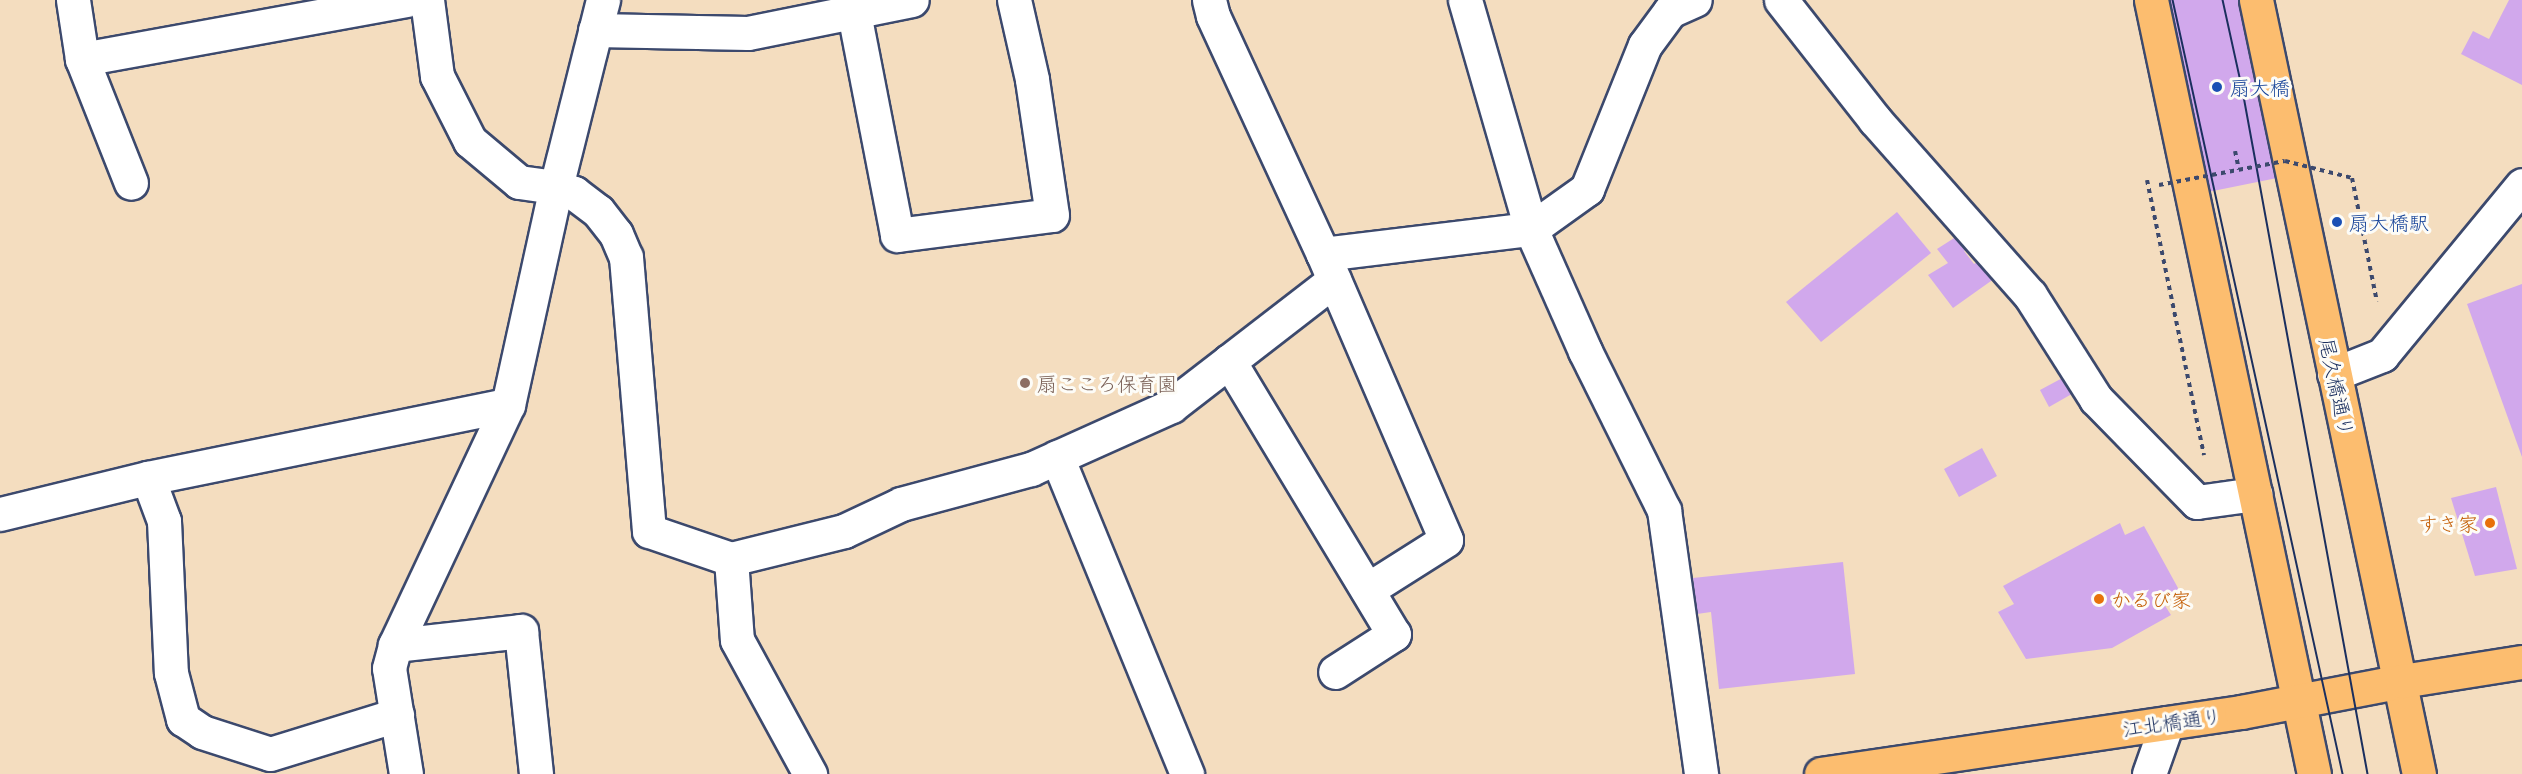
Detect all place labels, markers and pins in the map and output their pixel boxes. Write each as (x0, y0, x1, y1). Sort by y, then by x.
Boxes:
place label: 扇大橋 (2230, 75, 2290, 99)
marker: 扇大橋 (2208, 78, 2226, 96)
place label: 扇大橋駅 (2349, 210, 2429, 234)
marker: 扇大橋駅 (2330, 215, 2344, 229)
place label: 扇こころ保育園 (1037, 371, 1177, 395)
marker: 扇こころ保育園 (1018, 376, 1032, 390)
place label: すき家 (2418, 511, 2478, 535)
marker: すき家 (2483, 516, 2497, 530)
place label: かるび家 (2111, 587, 2191, 611)
marker: かるび家 (2092, 592, 2106, 606)

